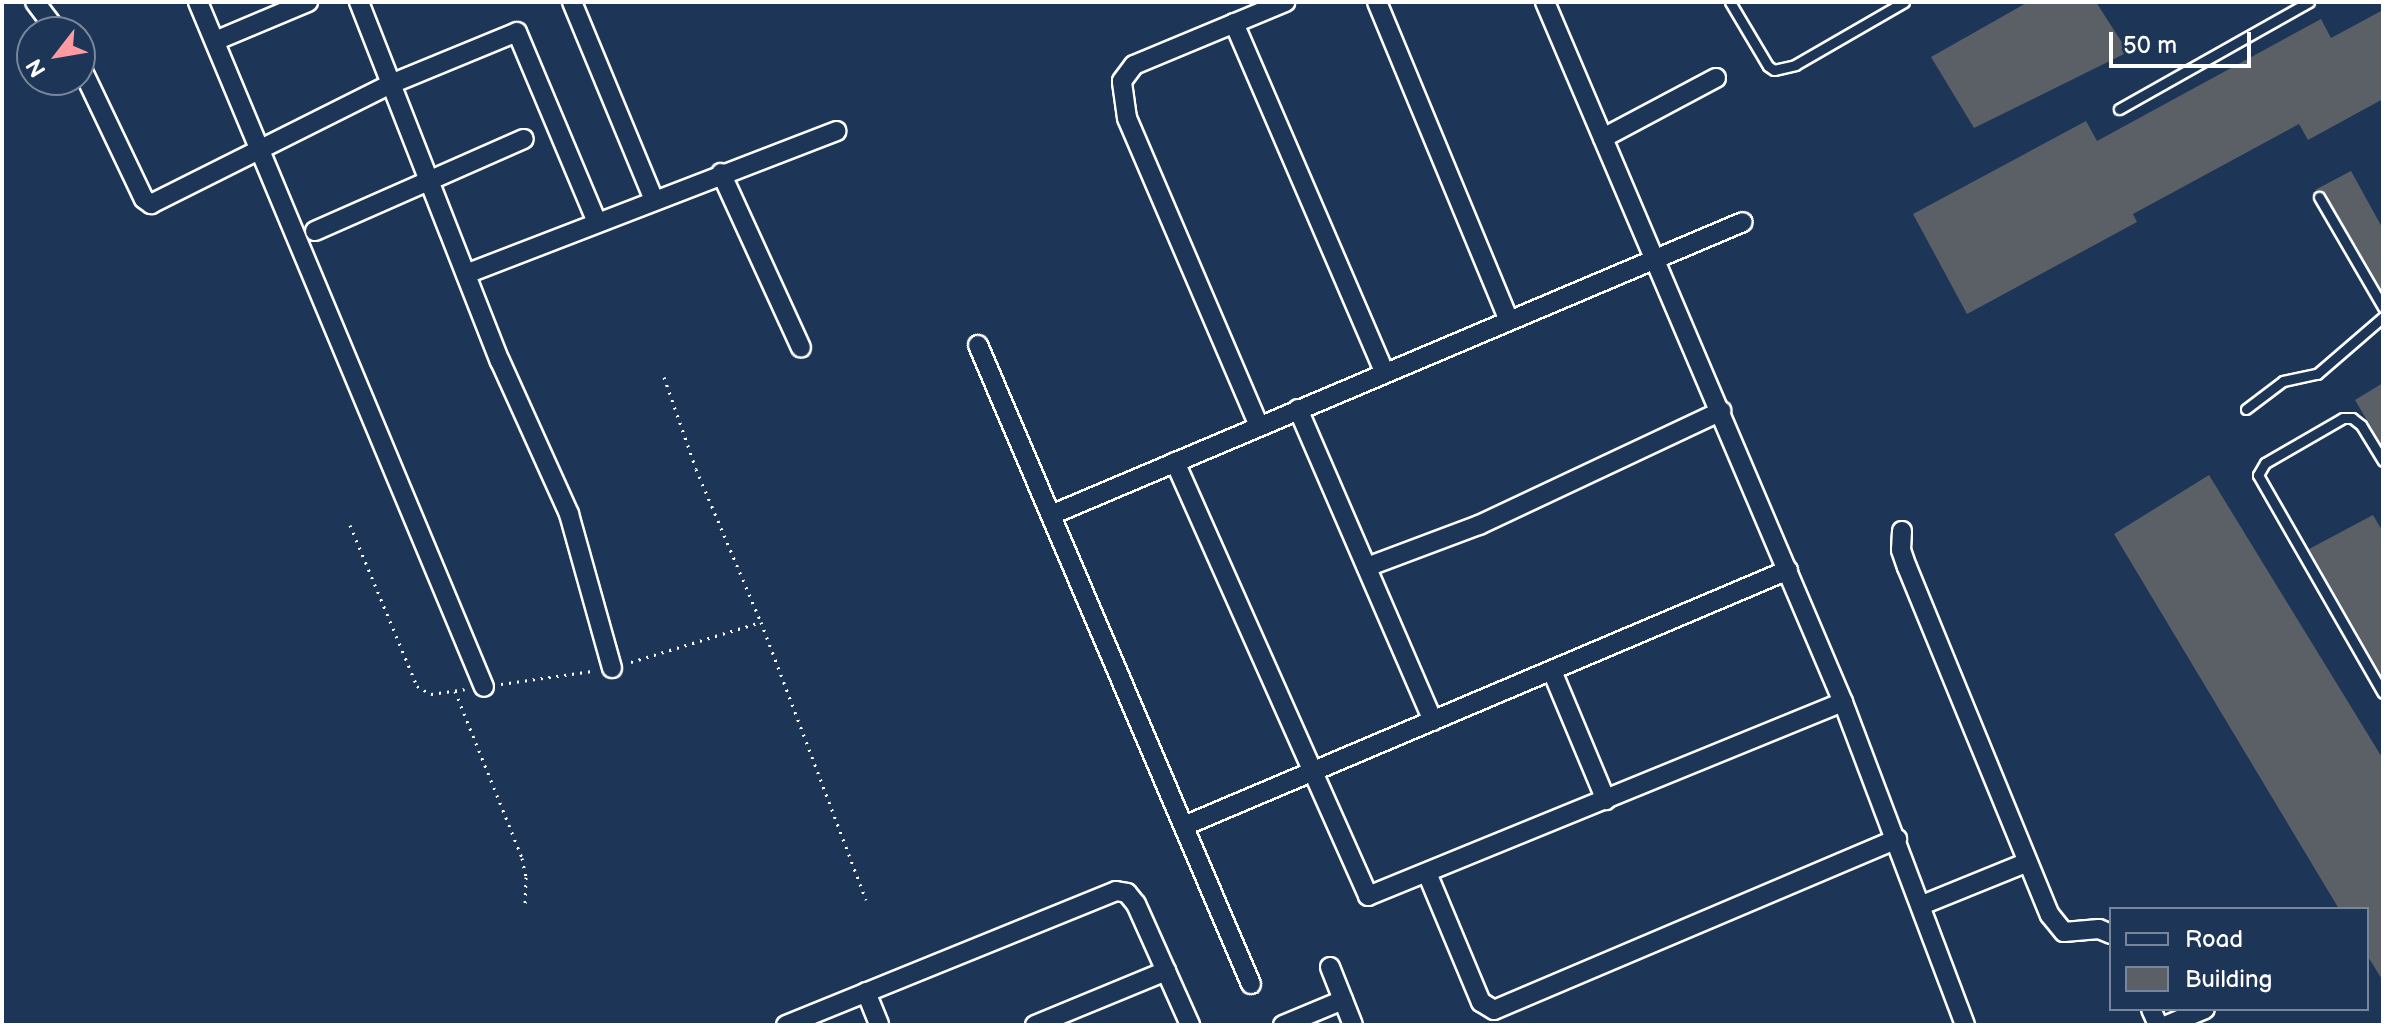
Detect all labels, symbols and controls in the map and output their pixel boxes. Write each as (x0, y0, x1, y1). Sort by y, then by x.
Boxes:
north arrow (16, 16, 96, 96)
scale bar (2113, 16, 2255, 66)
text: 50 m (2123, 31, 2177, 60)
text: N (21, 54, 53, 82)
legend (2109, 907, 2369, 1011)
text: Road (2185, 925, 2243, 954)
text: Building (2185, 965, 2272, 994)

